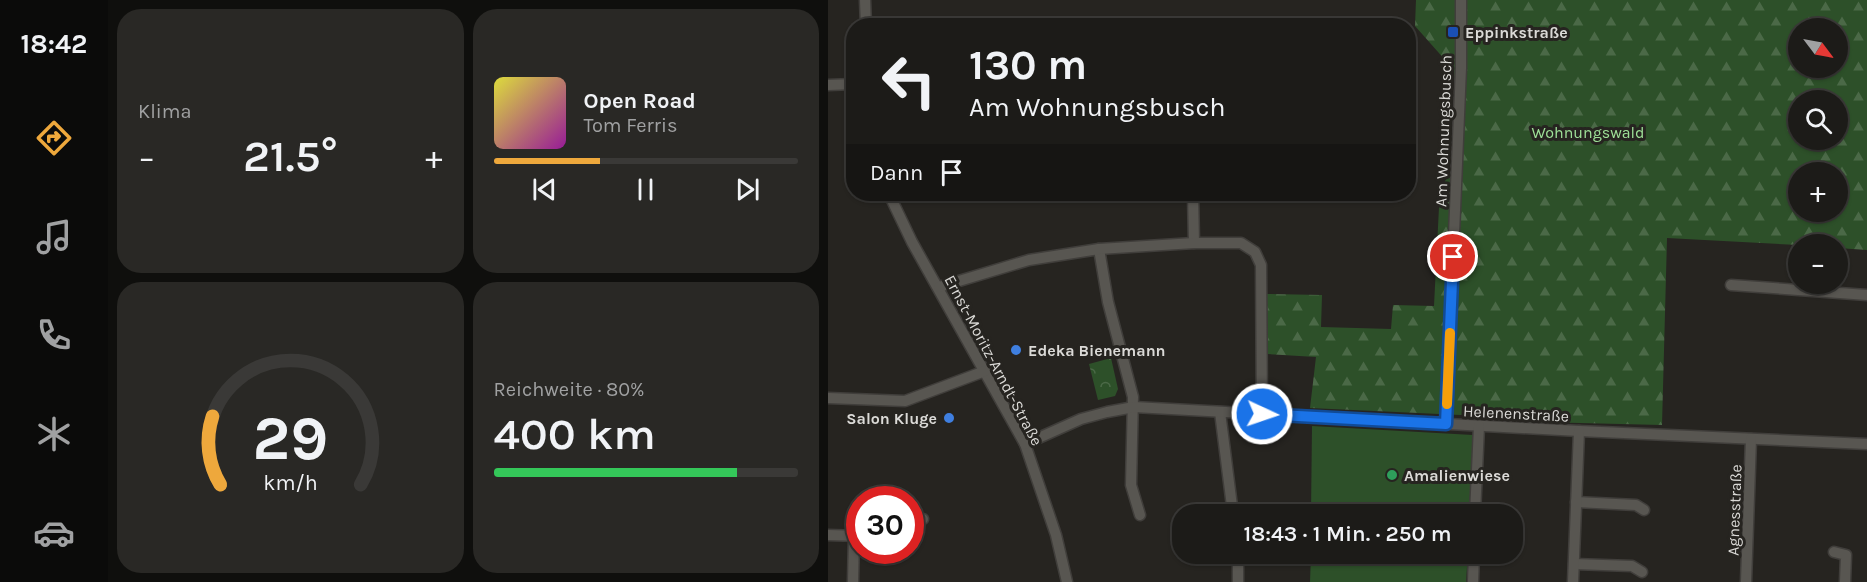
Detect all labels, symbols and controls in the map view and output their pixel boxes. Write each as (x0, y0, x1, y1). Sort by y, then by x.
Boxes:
north arrow (1788, 18, 1848, 78)
map controls (1788, 18, 1848, 294)
place label: Eppinkstraße (1465, 23, 1568, 42)
marker: Eppinkstraße (1446, 25, 1460, 39)
text: 18:42 (21, 28, 87, 60)
text: 130 m (969, 40, 1087, 90)
icon: left (870, 42, 948, 120)
street label: Am Wohnungsbusch (1431, 55, 1456, 207)
text: Open Road (584, 88, 696, 114)
button: search (1788, 90, 1848, 150)
text: Am Wohnungsbusch (969, 91, 1226, 123)
text: Klima (138, 100, 191, 123)
text: Tom Ferris (584, 114, 677, 137)
icon: directions (33, 117, 75, 159)
park label: Wohnungswald (1532, 123, 1645, 142)
text: 21.5° (243, 130, 338, 182)
text: − (138, 138, 155, 176)
text: + (425, 138, 442, 176)
icon: arrive (935, 156, 968, 189)
text: Dann (870, 160, 923, 186)
button: + (1788, 162, 1848, 222)
icon: previous (528, 173, 561, 206)
icon: pause (629, 173, 662, 206)
icon: next (731, 173, 764, 206)
icon: music (33, 216, 75, 258)
pin (1427, 231, 1478, 282)
button: − (1788, 234, 1848, 294)
icon: arrive (1436, 240, 1469, 273)
street label: Ernst-Moritz-Arndt-Straße (940, 272, 1047, 449)
icon: phone (33, 314, 75, 356)
place label: Edeka Bienemann (1028, 341, 1166, 360)
marker: Edeka Bienemann (1009, 343, 1023, 357)
text: Reichweite · 80% (494, 378, 645, 401)
position arrow (1230, 382, 1294, 446)
street label: Helenenstraße (1462, 401, 1569, 426)
text: 29 (252, 402, 328, 475)
text: 400 km (494, 408, 656, 460)
place label: Salon Kluge (846, 409, 937, 428)
marker: Salon Kluge (942, 411, 956, 425)
icon: climate (33, 413, 75, 455)
street label: Agnesstraße (1723, 464, 1746, 556)
place label: Amalienwiese (1404, 466, 1510, 485)
marker: Amalienwiese (1385, 468, 1399, 482)
text: km/h (263, 470, 317, 495)
speed limit sign: 30 (846, 486, 924, 564)
icon: car (33, 512, 75, 554)
text: 18:43 · 1 Min. · 250 m (1244, 521, 1451, 547)

